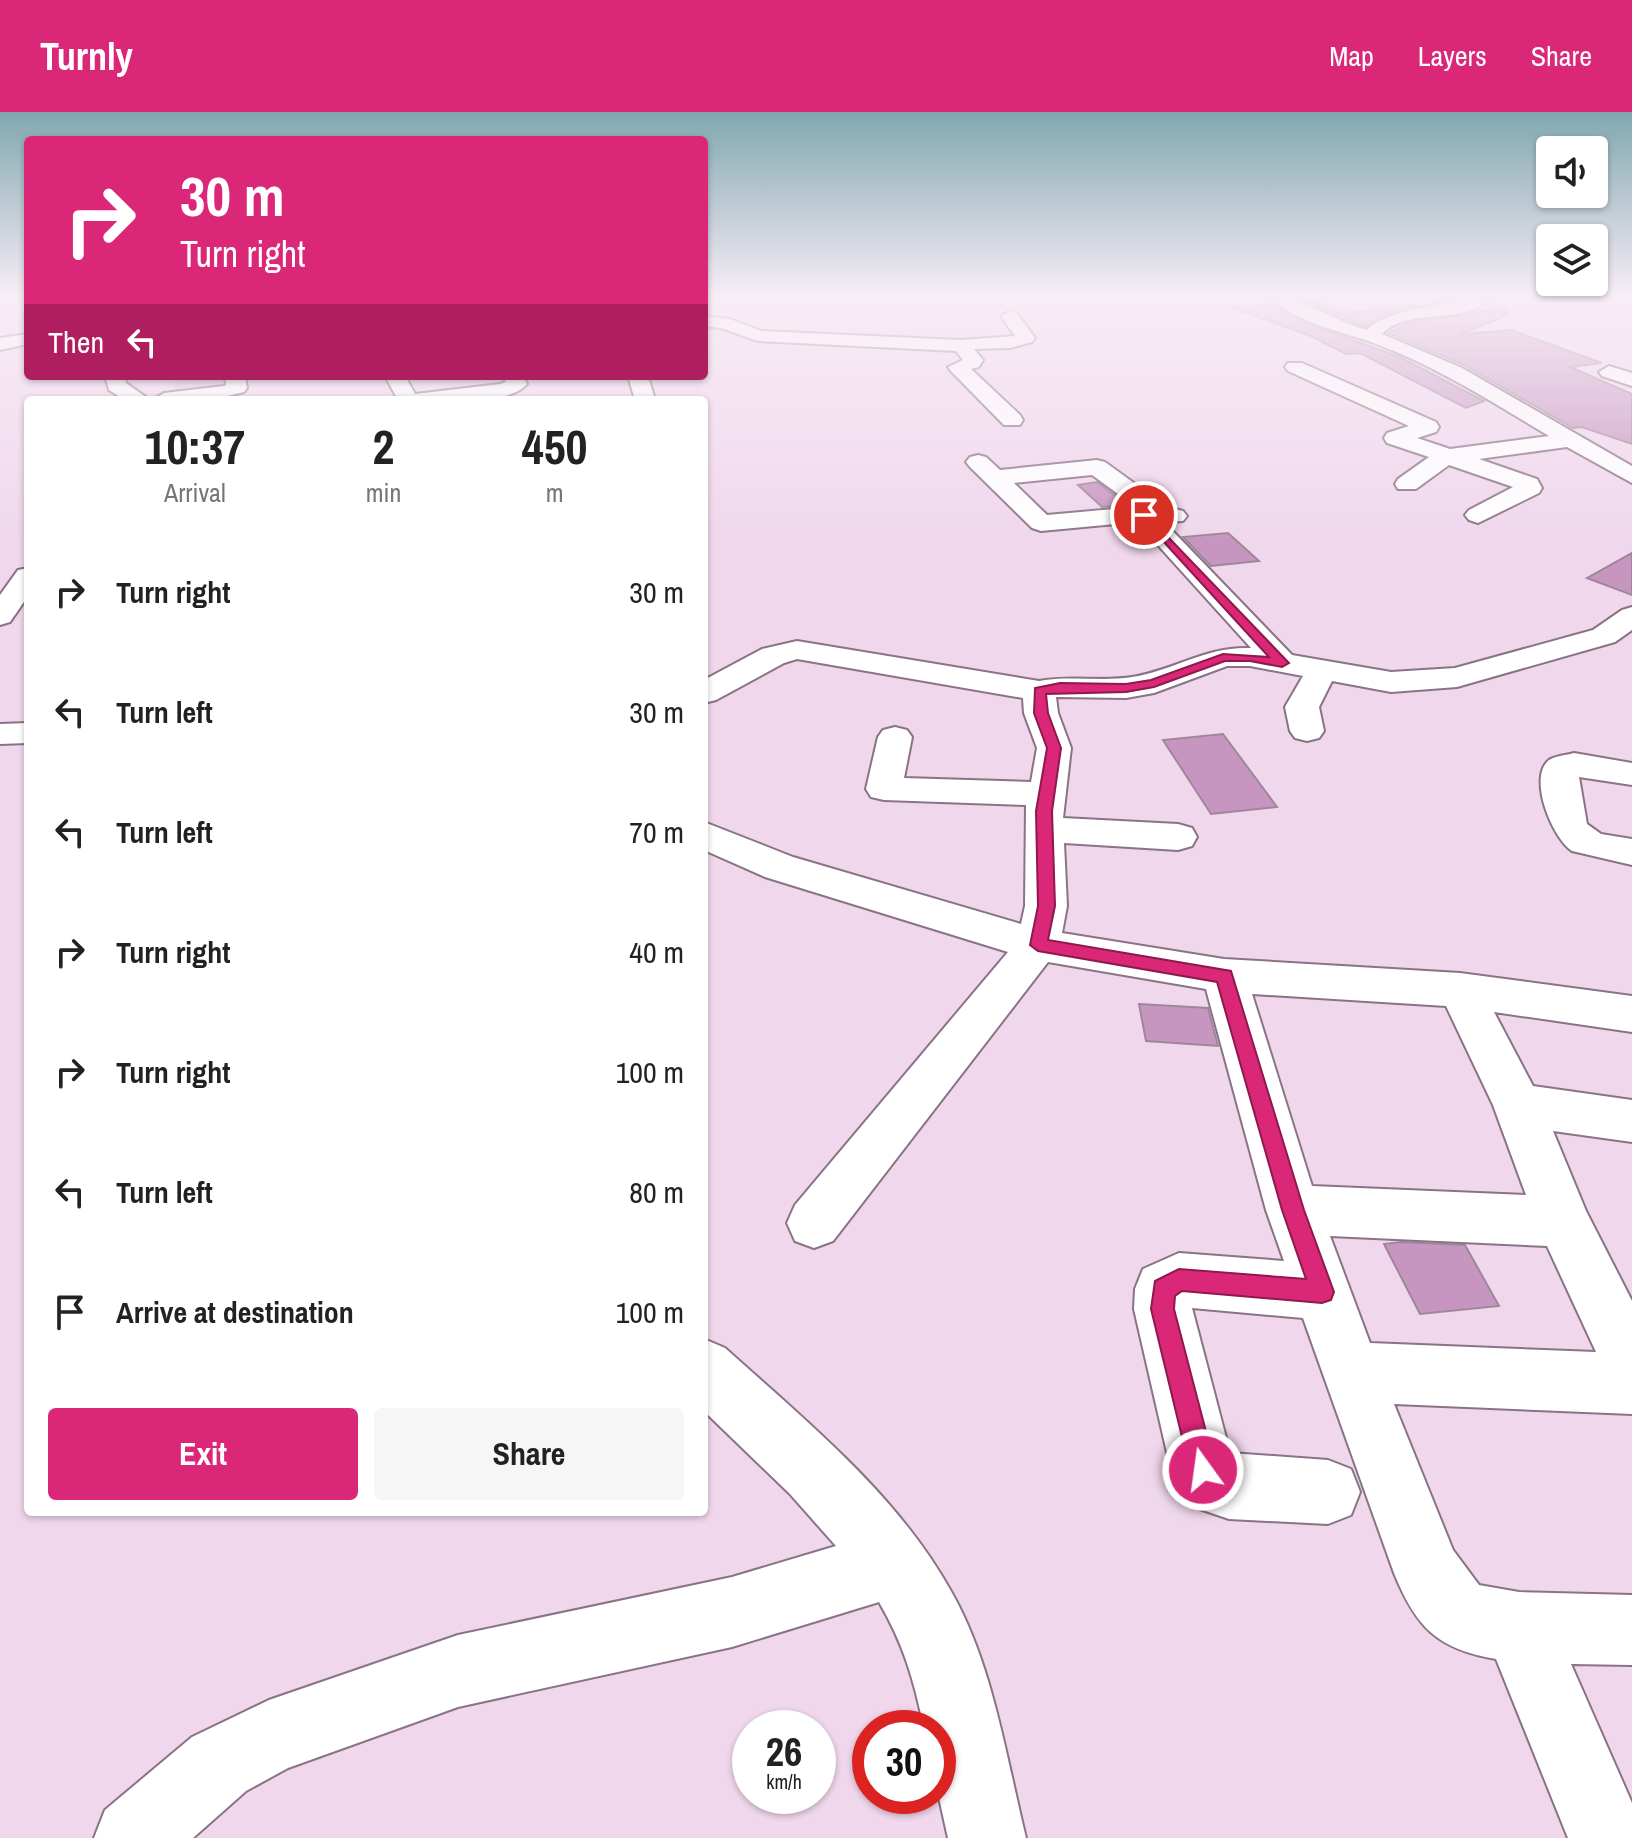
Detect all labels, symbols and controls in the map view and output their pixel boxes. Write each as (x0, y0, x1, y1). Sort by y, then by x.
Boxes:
text: Turnly (40, 31, 133, 82)
text: Map (1329, 37, 1374, 75)
text: Layers (1418, 37, 1487, 75)
text: Share (1531, 37, 1592, 75)
map controls (1536, 136, 1608, 296)
button: sound (1536, 136, 1608, 208)
text: 30 m (180, 158, 285, 233)
icon: right (48, 168, 152, 272)
button: layers (1536, 224, 1608, 296)
text: Turn right (180, 230, 305, 278)
icon: left (120, 320, 164, 364)
text: Then (48, 322, 104, 362)
text: 10:37 (145, 414, 245, 479)
text: 2 (373, 414, 394, 479)
text: 450 (522, 414, 587, 479)
text: Arrival (164, 475, 226, 510)
text: min (366, 475, 401, 510)
text: m (546, 475, 564, 510)
pin (1110, 481, 1178, 549)
icon: arrive (1122, 493, 1166, 537)
icon: right (48, 570, 92, 614)
text: Turn right (116, 572, 230, 612)
text: 30 m (629, 572, 684, 612)
icon: left (48, 690, 92, 734)
text: Turn left (116, 692, 213, 732)
text: 30 m (629, 692, 684, 732)
icon: left (48, 810, 92, 854)
text: Turn left (116, 812, 213, 852)
text: 70 m (629, 812, 684, 852)
icon: right (48, 930, 92, 974)
text: Turn right (116, 932, 230, 972)
text: 40 m (629, 932, 684, 972)
icon: right (48, 1050, 92, 1094)
text: Turn right (116, 1052, 230, 1092)
text: 100 m (616, 1052, 684, 1092)
icon: left (48, 1170, 92, 1214)
text: Turn left (116, 1172, 213, 1212)
text: 80 m (629, 1172, 684, 1212)
icon: arrive (48, 1290, 92, 1334)
text: Arrive at destination (116, 1292, 354, 1332)
text: 100 m (616, 1292, 684, 1332)
button: Exit (48, 1408, 358, 1500)
button: Share (374, 1408, 684, 1500)
position arrow (1161, 1428, 1245, 1512)
speed limit sign: 30 (852, 1710, 956, 1814)
text: 26 (766, 1725, 802, 1778)
text: km/h (766, 1768, 802, 1795)

